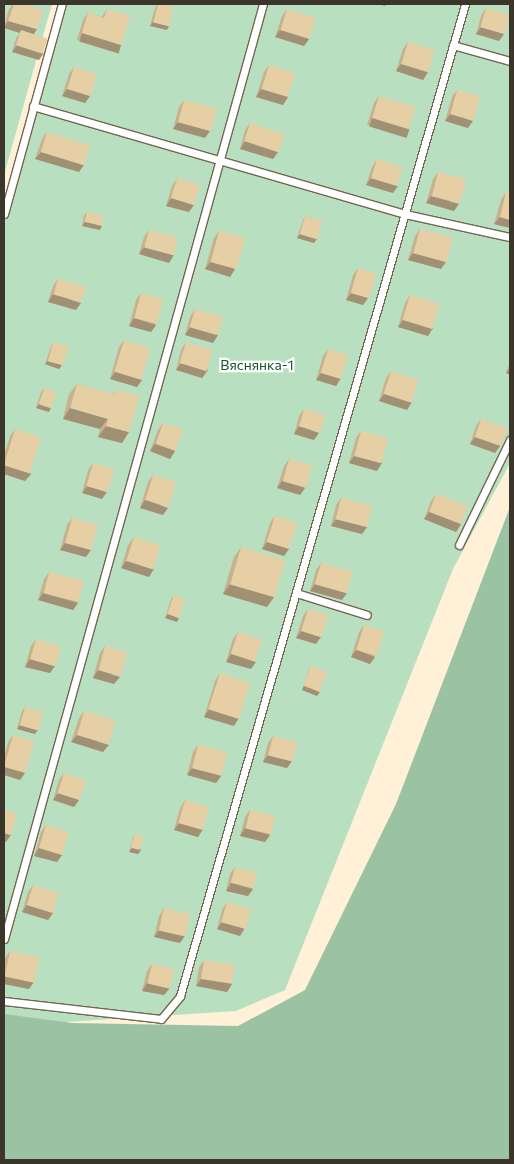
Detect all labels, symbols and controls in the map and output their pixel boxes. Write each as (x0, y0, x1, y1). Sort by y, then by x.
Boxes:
park label: Вяснянка-1 (220, 357, 294, 373)

